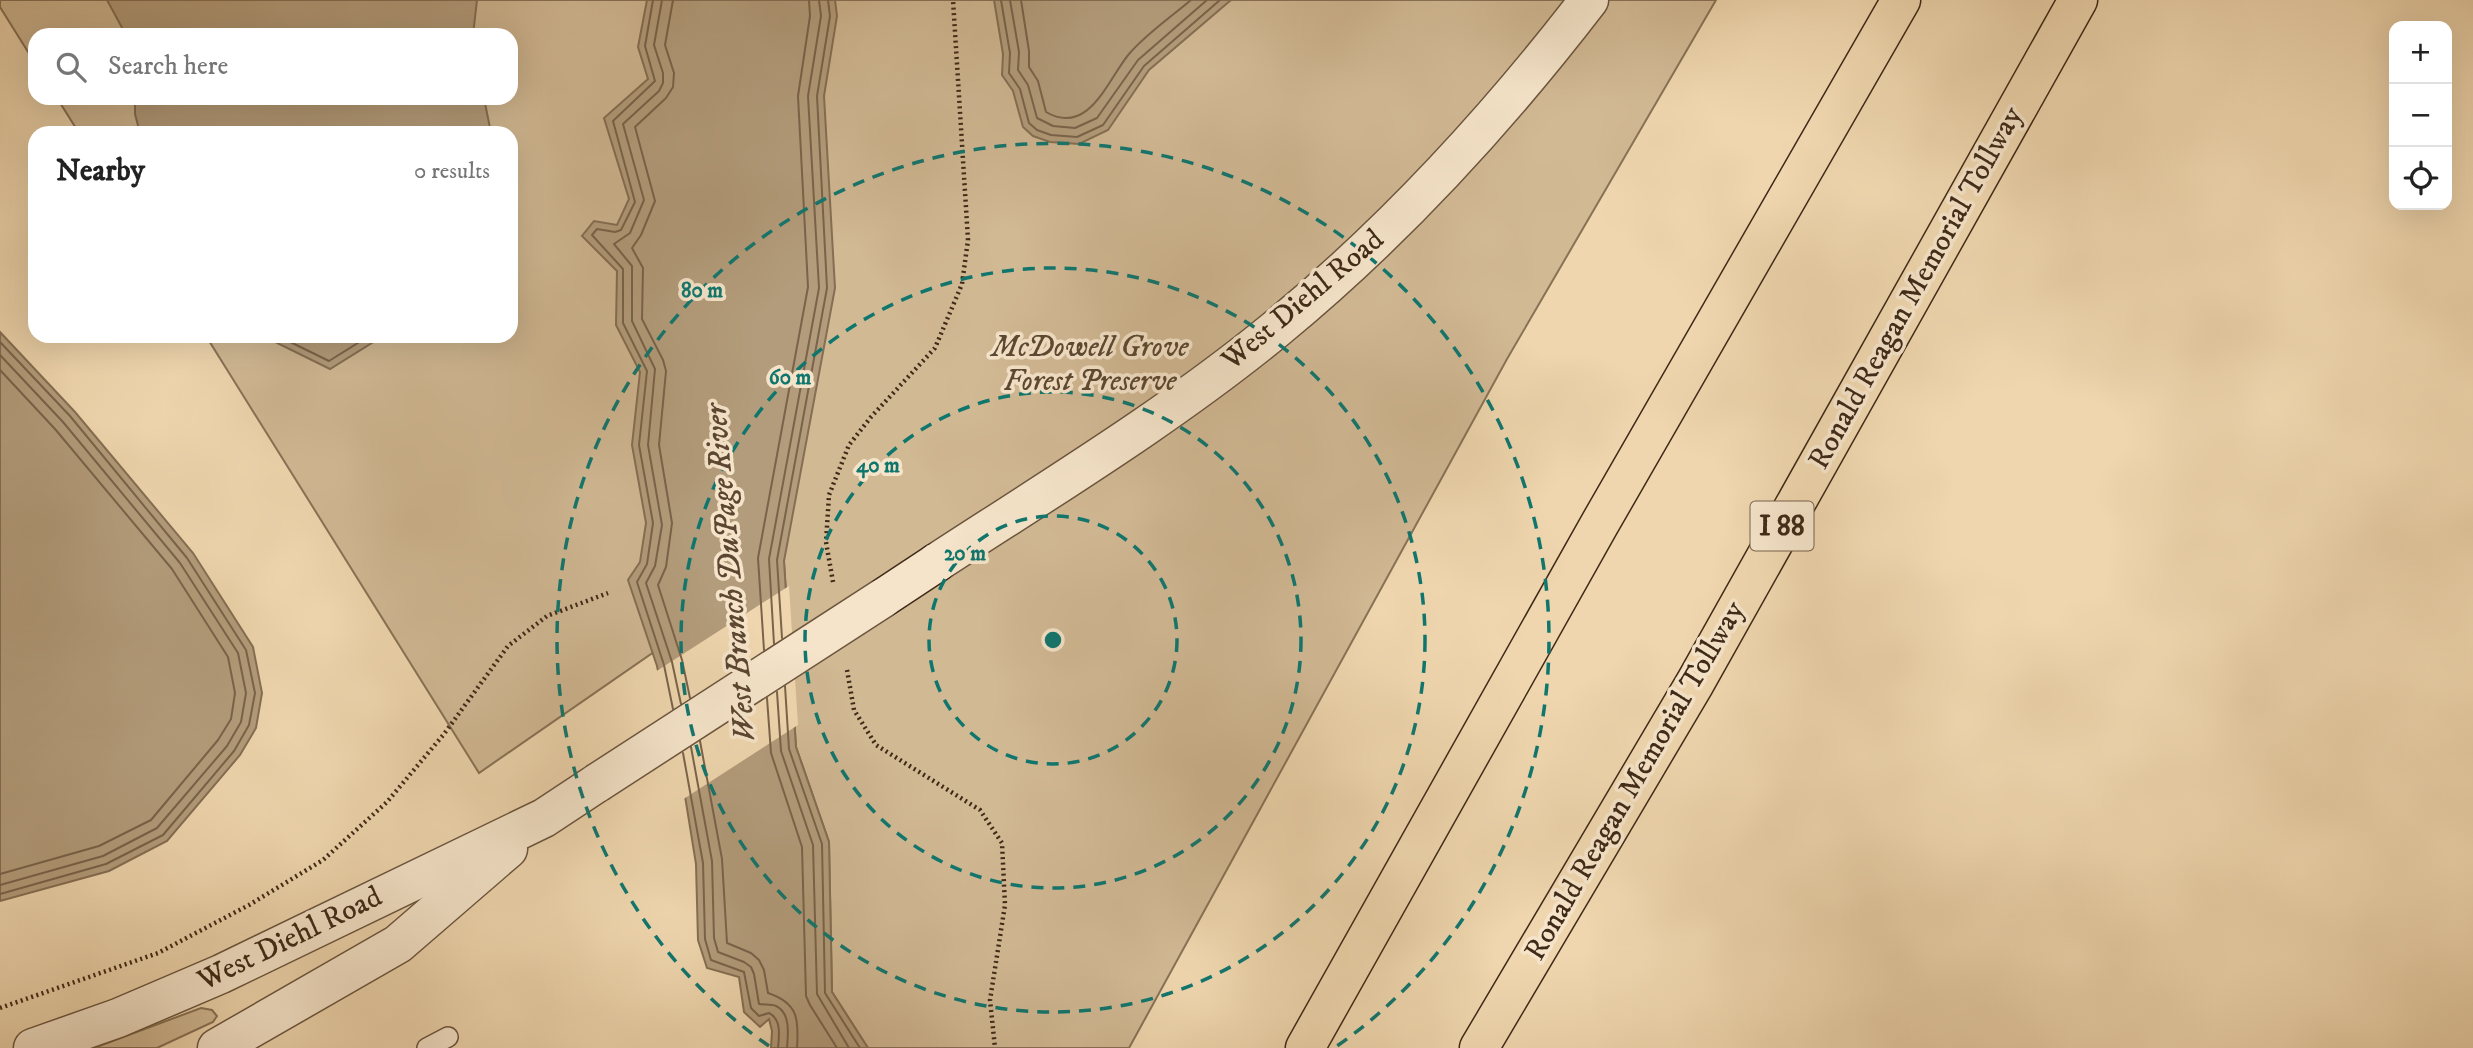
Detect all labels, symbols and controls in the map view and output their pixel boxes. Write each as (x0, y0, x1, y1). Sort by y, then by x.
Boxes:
map controls (2389, 21, 2452, 210)
button: + (2389, 21, 2452, 84)
search box (28, 28, 518, 105)
icon: search (52, 48, 90, 86)
text: Search here (108, 50, 228, 83)
button: − (2389, 84, 2452, 147)
street label: Ronald Reagan Memorial Tollway (1801, 100, 2032, 476)
button: locate (2389, 147, 2452, 210)
text: Nearby (56, 153, 145, 190)
text: 0 results (414, 157, 490, 186)
street label: West Diehl Road (1214, 221, 1392, 379)
text: 80 m (681, 278, 723, 304)
park label: McDowell Grove Forest Preserve (990, 329, 1189, 400)
text: 60 m (769, 365, 811, 391)
water label: West Branch DuPage River (696, 400, 766, 744)
text: 40 m (856, 453, 900, 479)
road number: I 88 (1750, 502, 1814, 550)
text: 20 m (944, 541, 986, 567)
street label: Ronald Reagan Memorial Tollway (1517, 594, 1754, 967)
centre of rings (1041, 628, 1065, 652)
street label: West Diehl Road (191, 878, 388, 1000)

